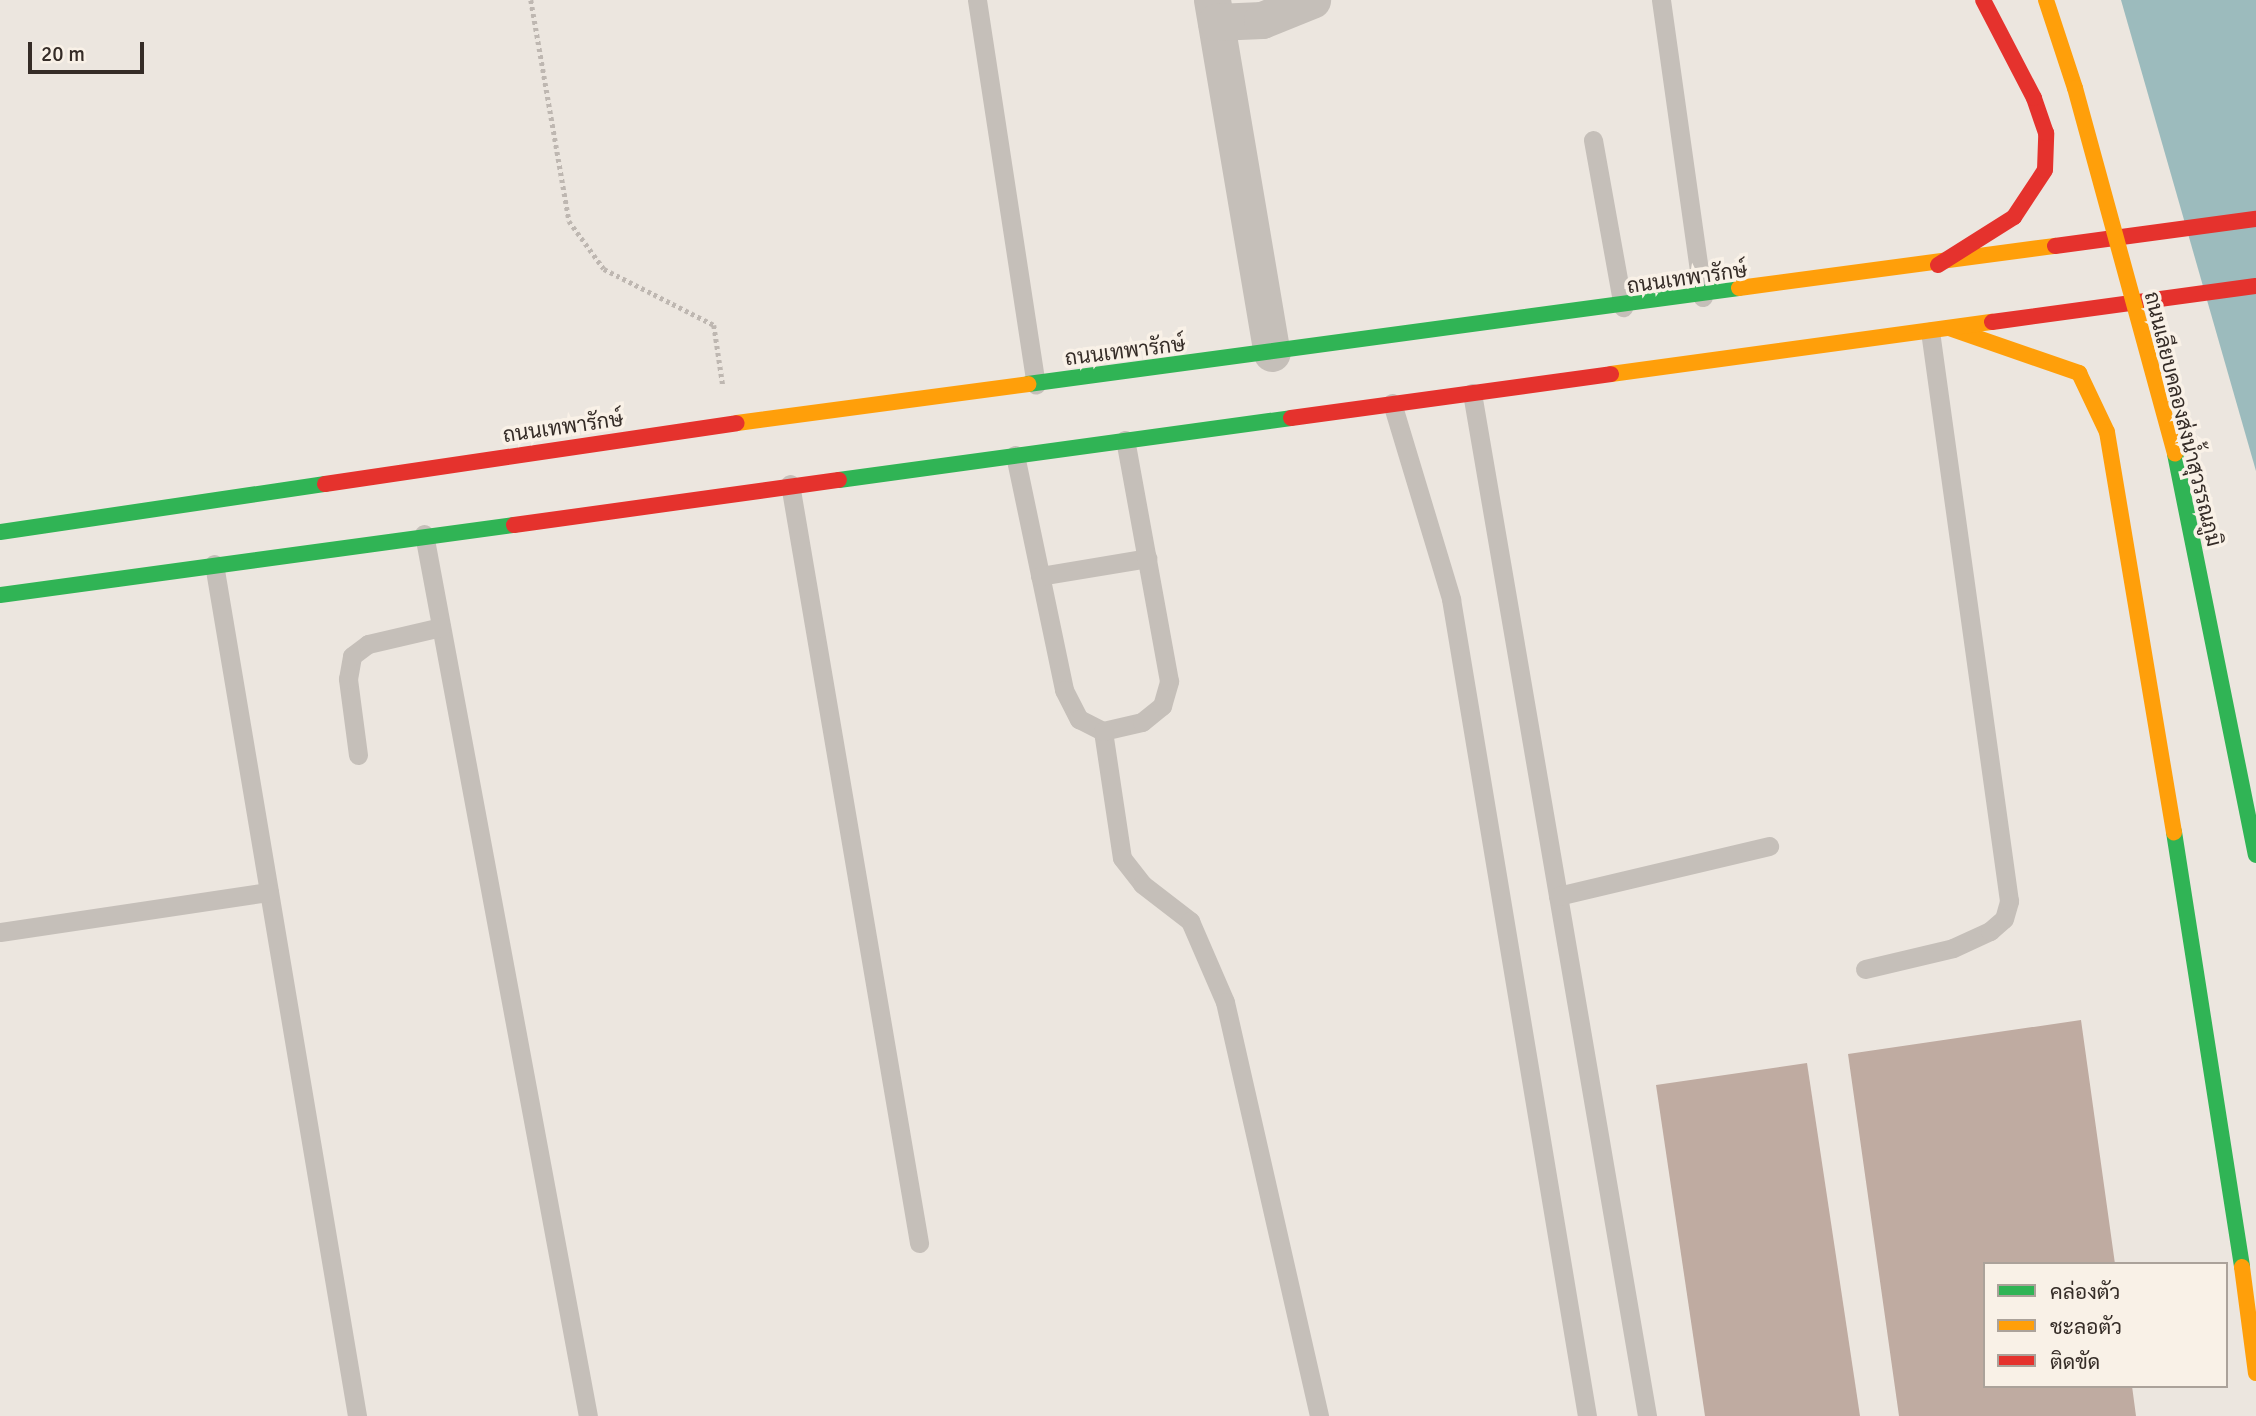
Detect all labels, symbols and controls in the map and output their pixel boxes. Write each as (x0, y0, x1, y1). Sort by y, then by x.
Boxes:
scale bar (32, 28, 147, 72)
text: 20 m (41, 41, 85, 67)
street label: ถนนเทพารักษ์ (1625, 257, 1749, 299)
street label: ถนนเลียบคลองส่งน้ำสุวรรณภูมิ (2139, 289, 2227, 549)
street label: ถนนเทพารักษ์ (1063, 331, 1187, 371)
street label: ถนนเทพารักษ์ (501, 406, 625, 448)
legend (1983, 1262, 2228, 1388)
text: คล่องตัว (2050, 1279, 2120, 1305)
text: ชะลอตัว (2050, 1314, 2122, 1340)
text: ติดขัด (2050, 1349, 2100, 1375)

